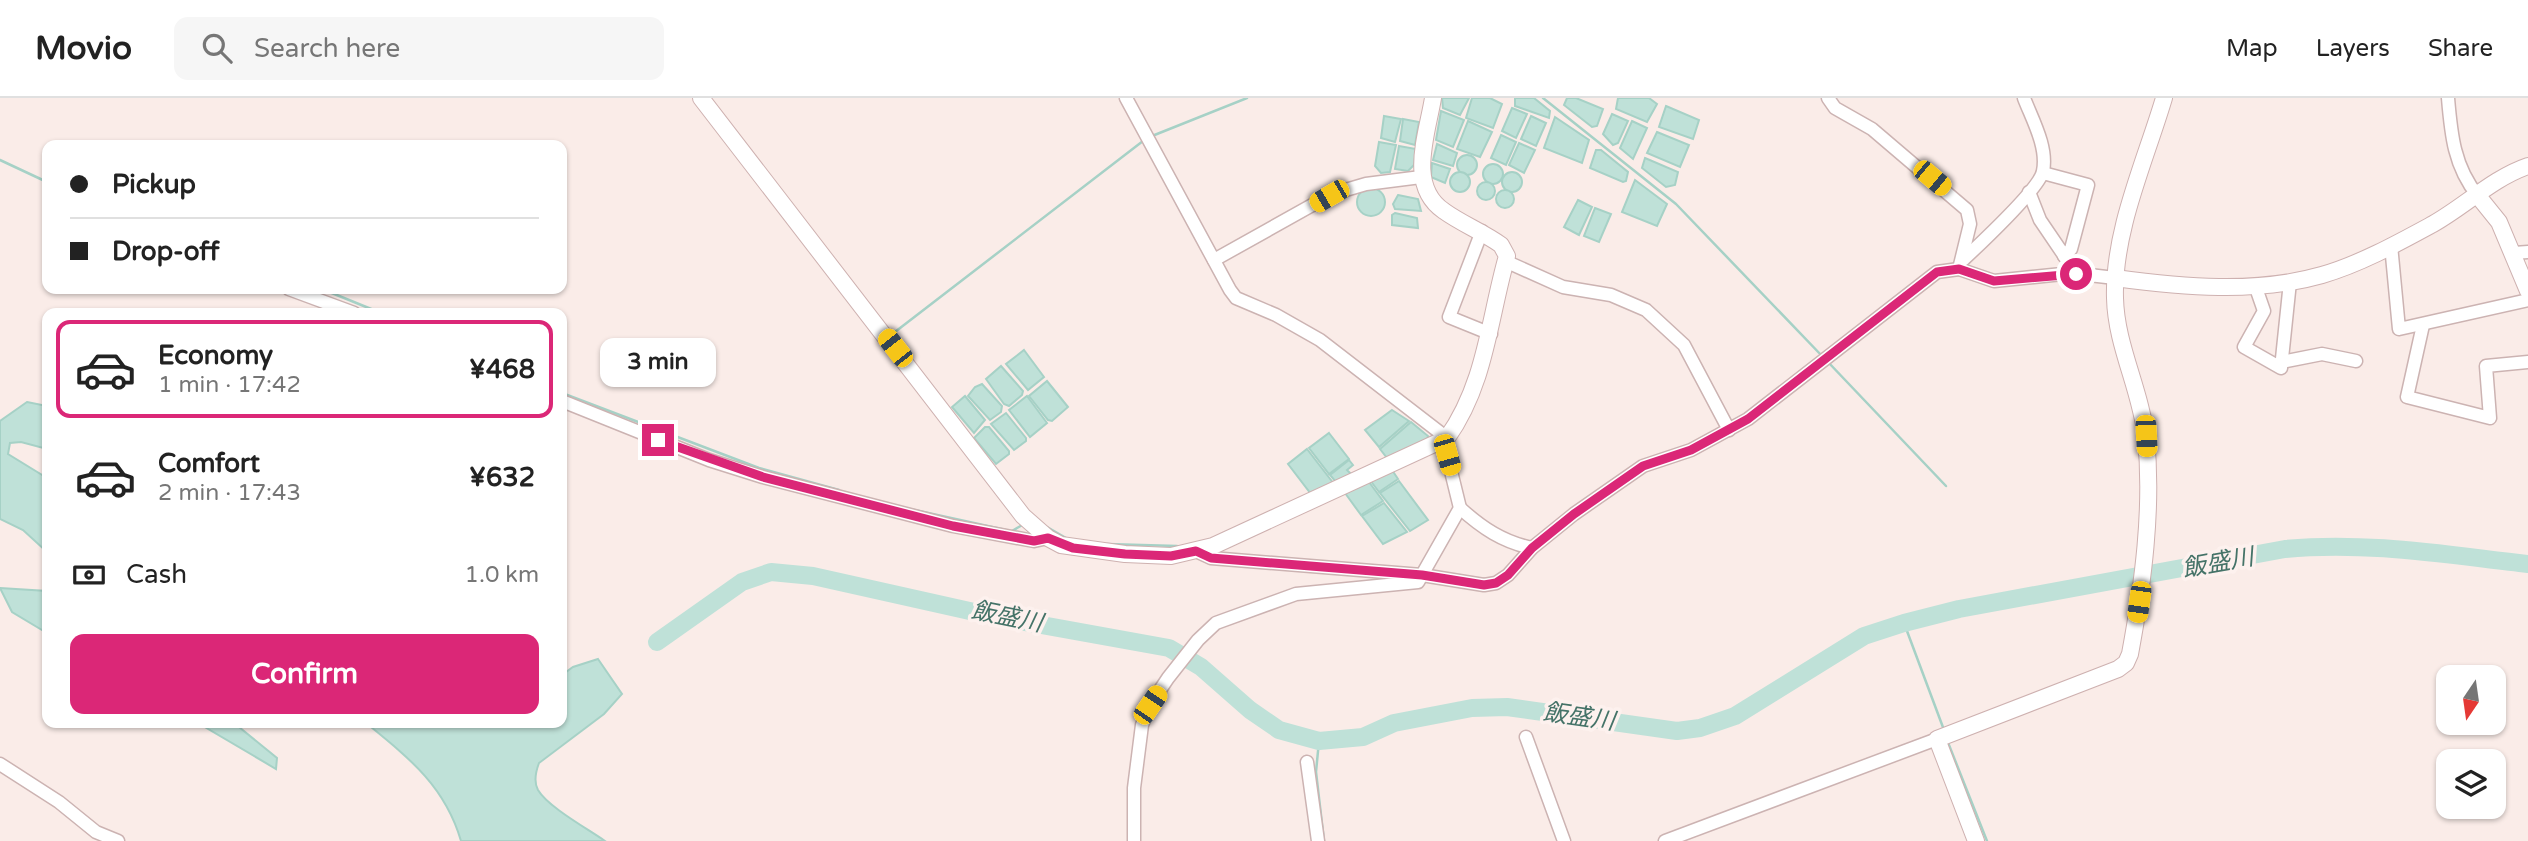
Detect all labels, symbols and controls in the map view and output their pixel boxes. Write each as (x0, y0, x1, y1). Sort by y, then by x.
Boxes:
search box (174, 17, 664, 80)
text: Movio (35, 29, 132, 68)
icon: search (198, 29, 236, 67)
text: Search here (254, 33, 400, 64)
text: Map (2226, 34, 2278, 63)
text: Layers (2316, 34, 2390, 63)
text: Share (2428, 34, 2493, 63)
car (1910, 156, 1955, 200)
text: Pickup (112, 169, 196, 200)
car (1306, 176, 1353, 216)
text: Drop-off (112, 236, 219, 267)
route start (2060, 258, 2092, 290)
car (874, 325, 917, 371)
icon: car (74, 338, 137, 401)
callout: 3 min (600, 338, 716, 388)
text: Economy (158, 340, 273, 371)
text: 3 min (627, 348, 689, 376)
text: ¥468 (469, 354, 535, 385)
text: 1 min · 17:42 (158, 371, 301, 399)
car (2135, 414, 2158, 458)
route end (642, 424, 674, 456)
car (1432, 432, 1463, 478)
icon: car (74, 446, 137, 509)
text: Comfort (158, 448, 260, 479)
text: ¥632 (469, 462, 535, 493)
text: 2 min · 17:43 (158, 479, 301, 507)
water label: 飯盛川 (2180, 542, 2259, 584)
icon: cash (70, 556, 108, 594)
text: Cash (126, 559, 187, 590)
text: 1.0 km (465, 561, 539, 589)
car (2126, 580, 2153, 624)
water label: 飯盛川 (969, 596, 1048, 639)
button: Confirm (70, 634, 539, 714)
north arrow (2436, 665, 2506, 735)
map controls (2436, 665, 2506, 819)
car (1130, 682, 1171, 728)
water label: 飯盛川 (1541, 698, 1620, 737)
button: layers (2436, 749, 2506, 819)

